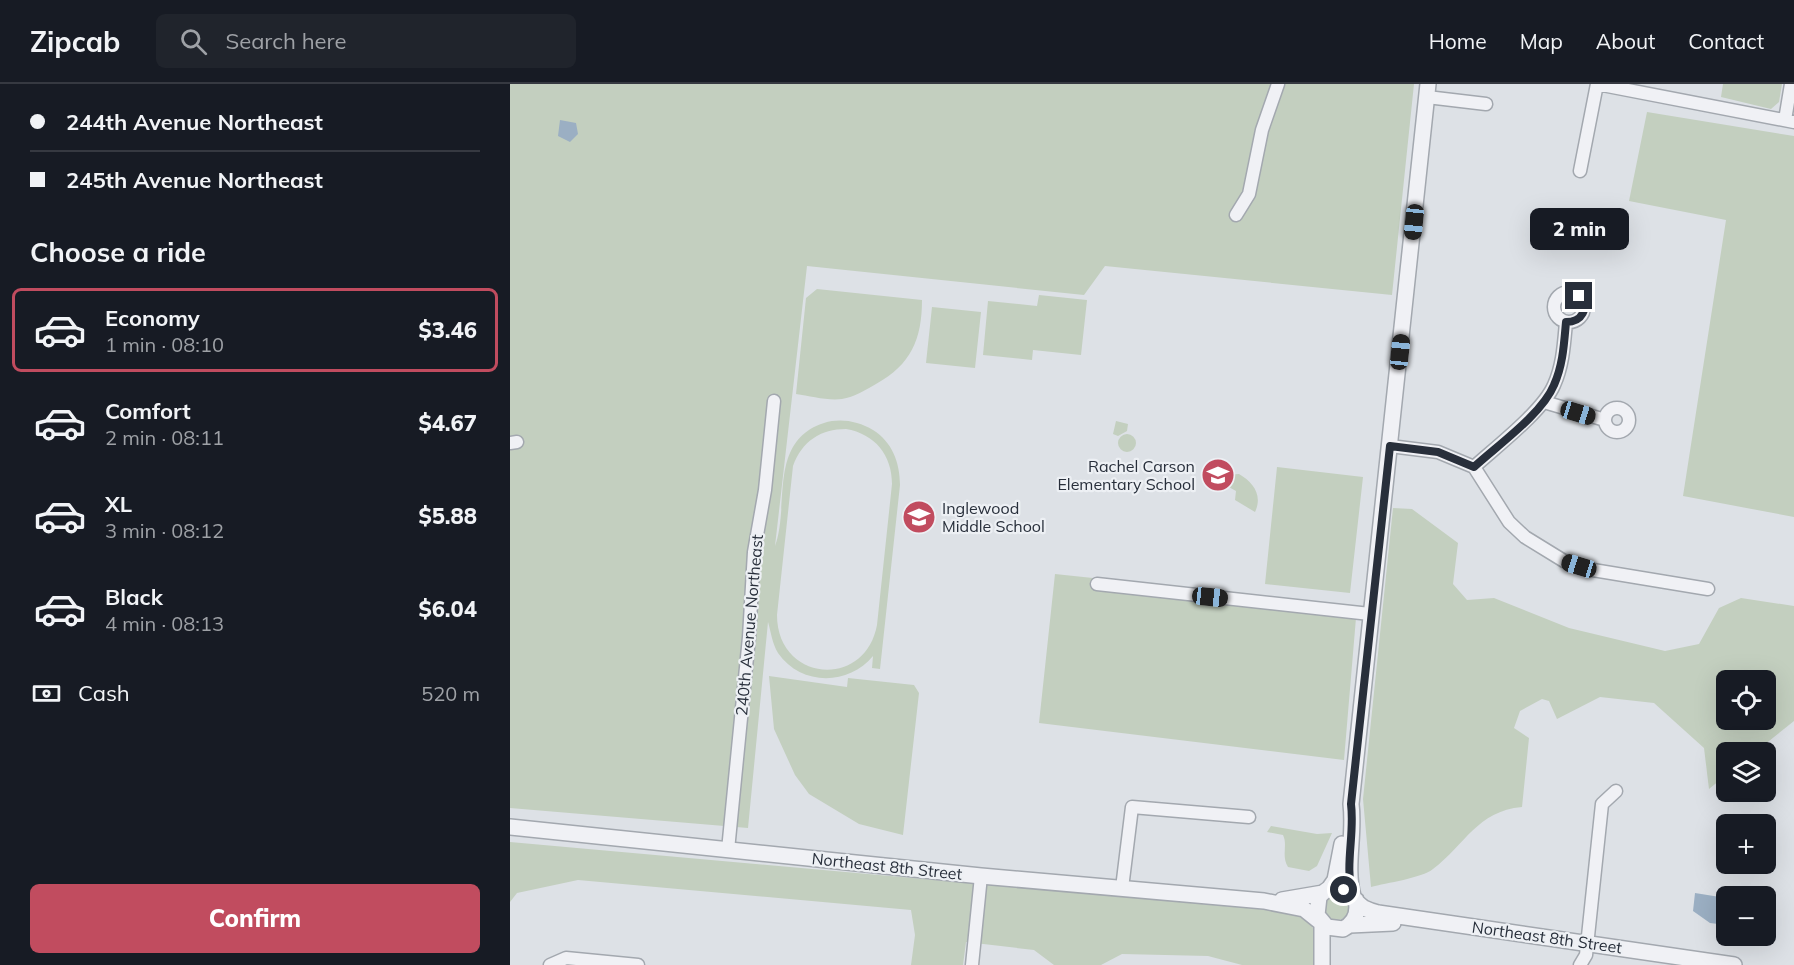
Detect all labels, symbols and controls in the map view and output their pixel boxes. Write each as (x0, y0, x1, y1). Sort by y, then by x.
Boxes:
search box (156, 14, 576, 68)
text: Zipcab (30, 24, 120, 59)
icon: search (177, 25, 210, 58)
text: Search here (225, 27, 346, 55)
text: Home (1429, 28, 1487, 54)
text: Map (1520, 28, 1563, 54)
text: About (1596, 28, 1655, 54)
text: Contact (1688, 28, 1764, 54)
text: 244th Avenue Northeast (66, 108, 323, 136)
text: 245th Avenue Northeast (66, 166, 323, 194)
car (1403, 203, 1425, 241)
callout: 2 min (1530, 209, 1628, 251)
text: 2 min (1553, 216, 1606, 241)
text: Choose a ride (30, 235, 206, 269)
route end (1565, 282, 1592, 309)
icon: car (33, 303, 87, 357)
text: Economy (105, 304, 200, 332)
text: $3.46 (418, 316, 477, 344)
text: 1 min · 08:10 (105, 332, 224, 357)
car (1389, 333, 1411, 371)
icon: car (33, 396, 87, 450)
text: Comfort (105, 397, 191, 425)
car (1558, 399, 1598, 427)
text: $4.67 (418, 409, 477, 437)
text: 2 min · 08:11 (105, 425, 224, 450)
place label: Rachel Carson Elementary School (1057, 456, 1195, 494)
school or university icon: Rachel Carson Elementary School (1200, 457, 1236, 493)
icon: car (33, 489, 87, 543)
text: XL (105, 490, 132, 518)
place label: Inglewood Middle School (942, 498, 1045, 536)
school or university icon: Inglewood Middle School (901, 499, 937, 535)
text: $5.88 (418, 502, 477, 530)
text: 3 min · 08:12 (105, 518, 224, 543)
street label: 240th Avenue Northeast (731, 533, 767, 716)
car (1559, 552, 1599, 580)
icon: car (33, 582, 87, 636)
text: Black (105, 583, 163, 611)
car (1191, 586, 1229, 608)
text: $6.04 (418, 595, 477, 623)
text: 4 min · 08:13 (105, 611, 224, 636)
map controls (1716, 670, 1776, 946)
button: locate (1716, 670, 1776, 730)
icon: cash (30, 677, 63, 710)
text: Cash (78, 679, 130, 707)
text: 520 m (421, 681, 480, 706)
button: layers (1716, 742, 1776, 802)
button: + (1716, 814, 1776, 874)
street label: Northeast 8th Street (811, 848, 964, 884)
route start (1330, 876, 1357, 903)
button: Confirm (30, 884, 480, 953)
button: − (1716, 886, 1776, 946)
street label: Northeast 8th Street (1471, 917, 1624, 957)

